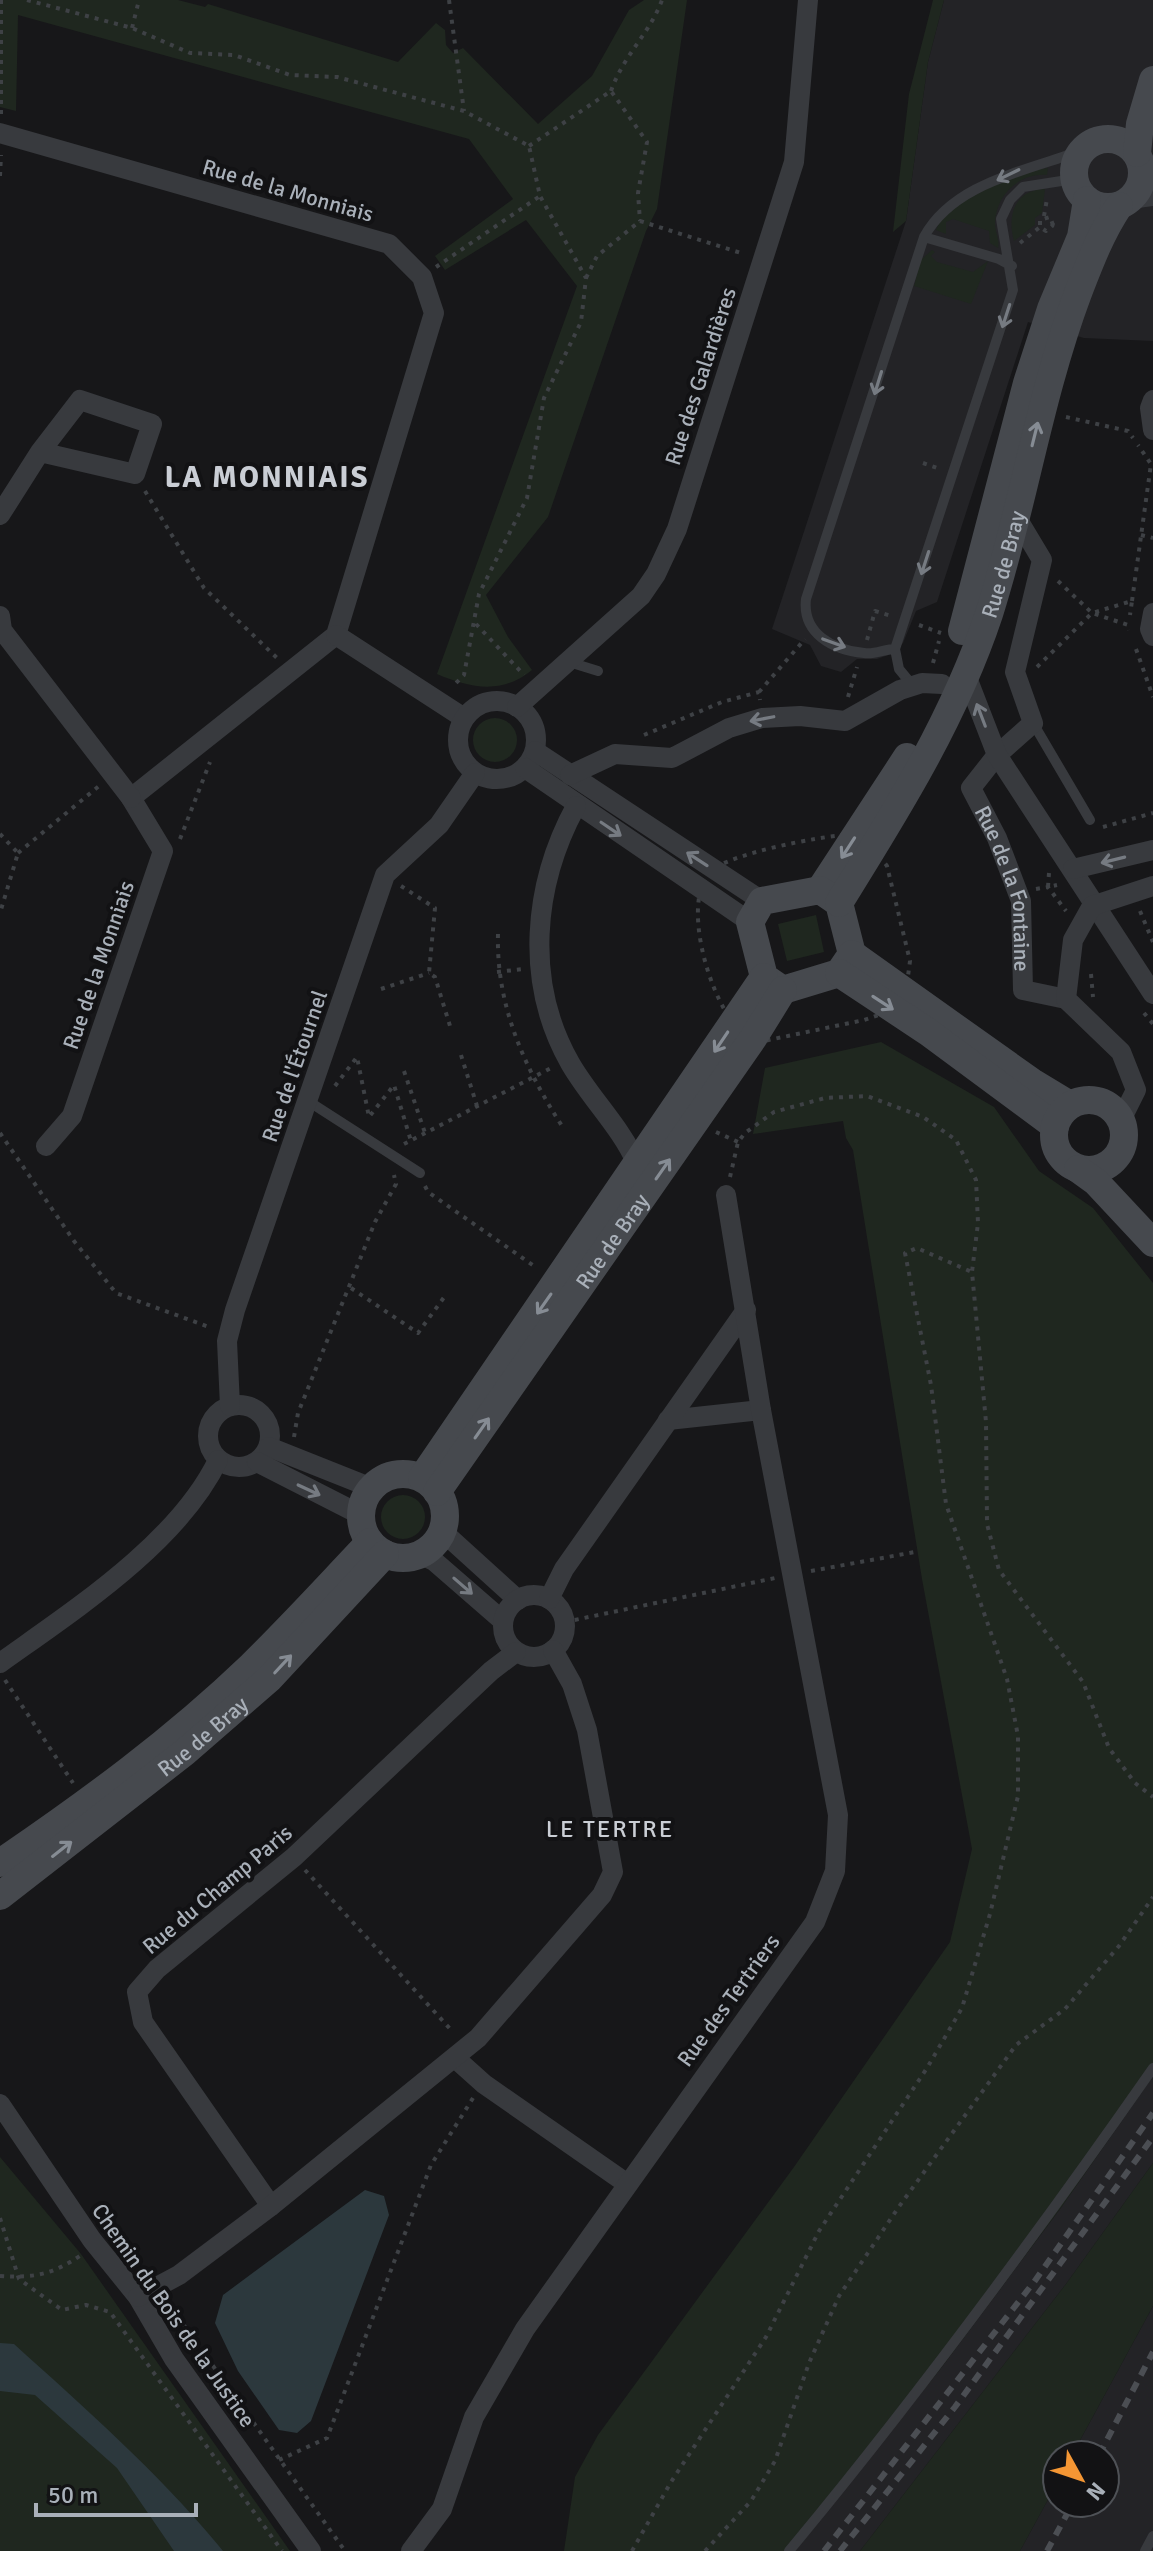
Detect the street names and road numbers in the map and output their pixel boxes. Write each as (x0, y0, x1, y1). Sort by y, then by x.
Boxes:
street label: Rue de la Monniais (199, 153, 376, 228)
street label: Rue des Galardières (659, 284, 742, 468)
street label: Rue de Bray (976, 507, 1031, 622)
street label: Rue de la Fontaine (969, 801, 1036, 972)
street label: Rue de la Monniais (57, 877, 140, 1053)
street label: Rue de l'Étournel (256, 987, 333, 1146)
street label: Rue de Bray (570, 1188, 655, 1294)
street label: Rue de Bray (152, 1690, 254, 1782)
street label: Rue du Champ Paris (137, 1819, 298, 1960)
street label: Rue des Tertriers (671, 1929, 786, 2072)
street label: Chemin du Bois de la Justice (86, 2198, 261, 2432)

